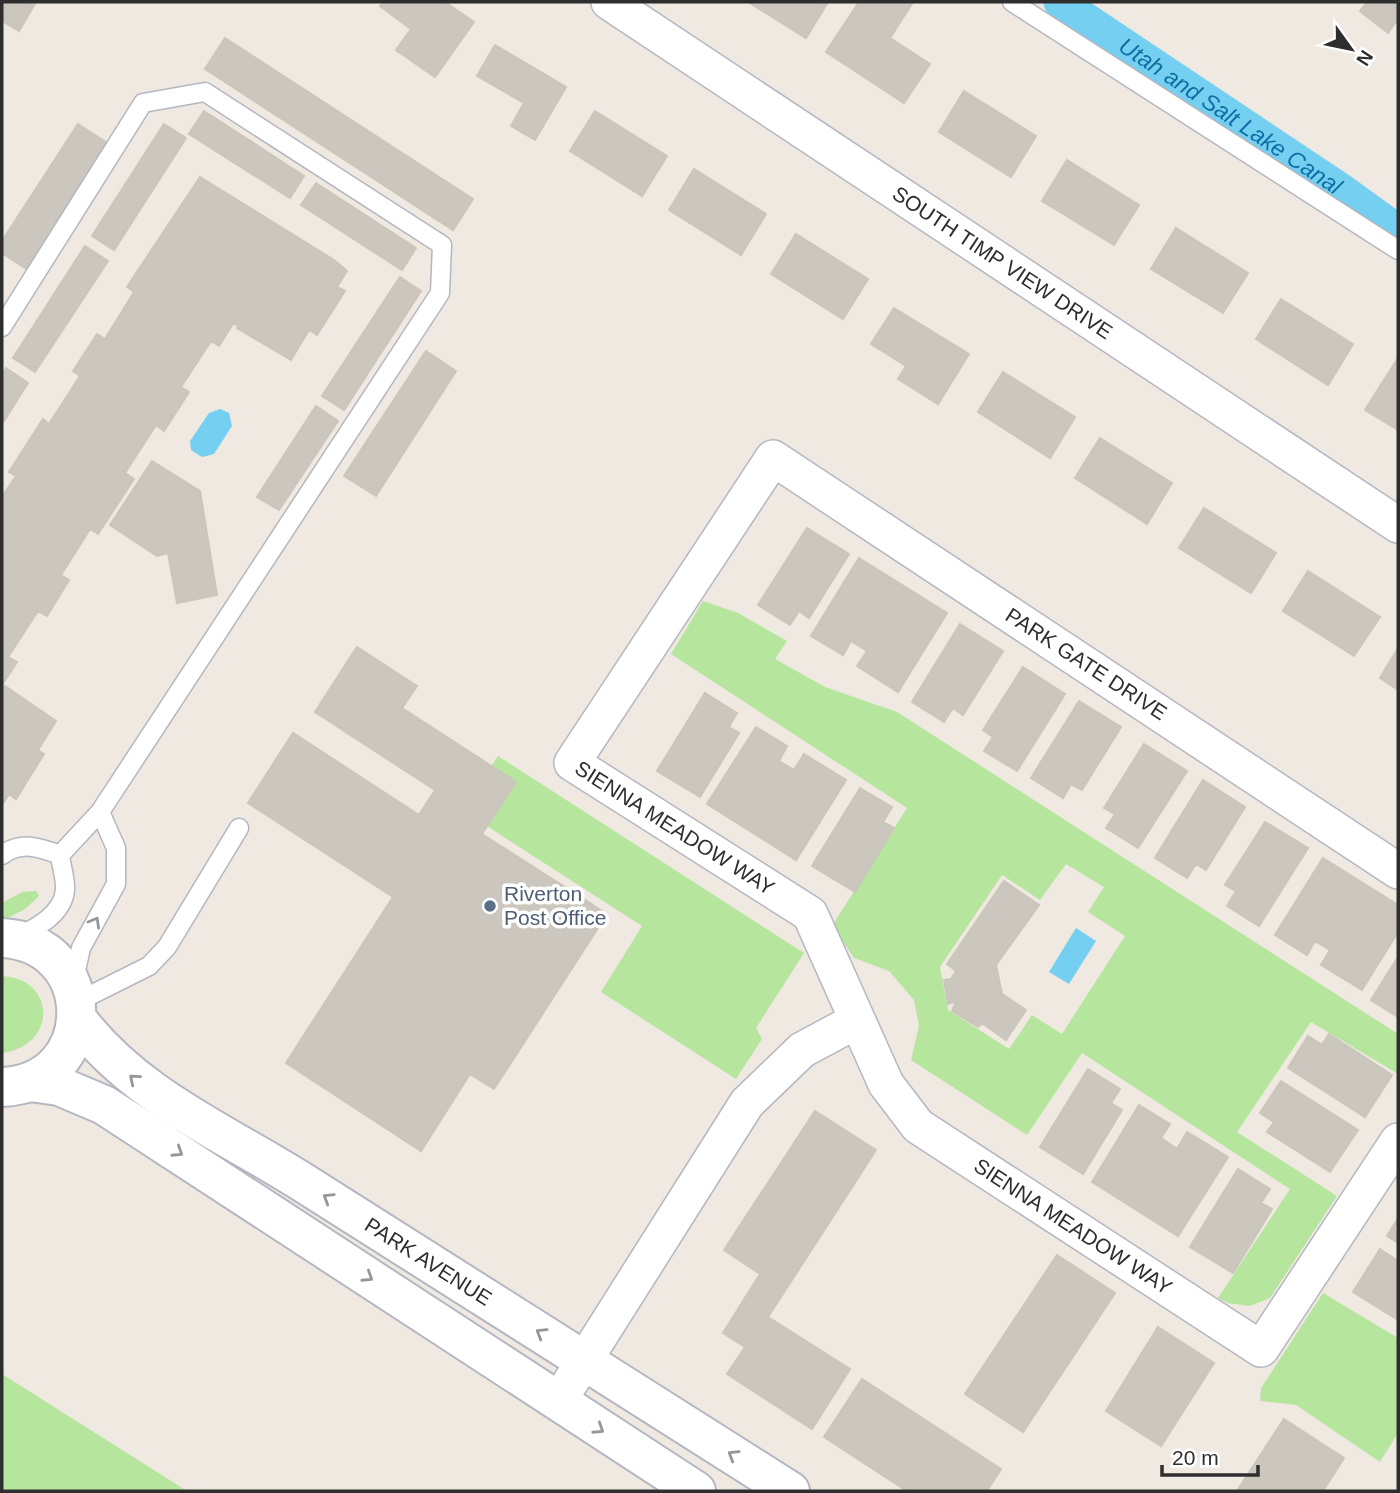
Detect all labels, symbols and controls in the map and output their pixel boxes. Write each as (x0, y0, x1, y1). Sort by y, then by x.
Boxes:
north arrow (1316, 14, 1386, 84)
water label: Utah and Salt Lake Canal (1114, 32, 1347, 200)
text: N (1352, 47, 1377, 69)
street label: SOUTH TIMP VIEW DRIVE (889, 181, 1117, 343)
street label: PARK GATE DRIVE (1002, 603, 1171, 724)
street label: SIENNA MEADOW WAY (571, 756, 779, 899)
place label: Riverton Post Office (504, 882, 606, 929)
marker: Riverton Post Office (482, 898, 498, 914)
one-way arrow (87, 917, 100, 930)
one-way arrow (129, 1075, 142, 1087)
one-way arrow (170, 1144, 183, 1156)
street label: SIENNA MEADOW WAY (970, 1154, 1176, 1299)
one-way arrow (323, 1193, 336, 1206)
street label: PARK AVENUE (361, 1213, 496, 1310)
one-way arrow (360, 1269, 373, 1281)
one-way arrow (535, 1328, 548, 1341)
one-way arrow (592, 1420, 605, 1433)
scale bar (1162, 1434, 1258, 1478)
text: 20 m (1172, 1446, 1219, 1469)
one-way arrow (727, 1450, 740, 1463)

